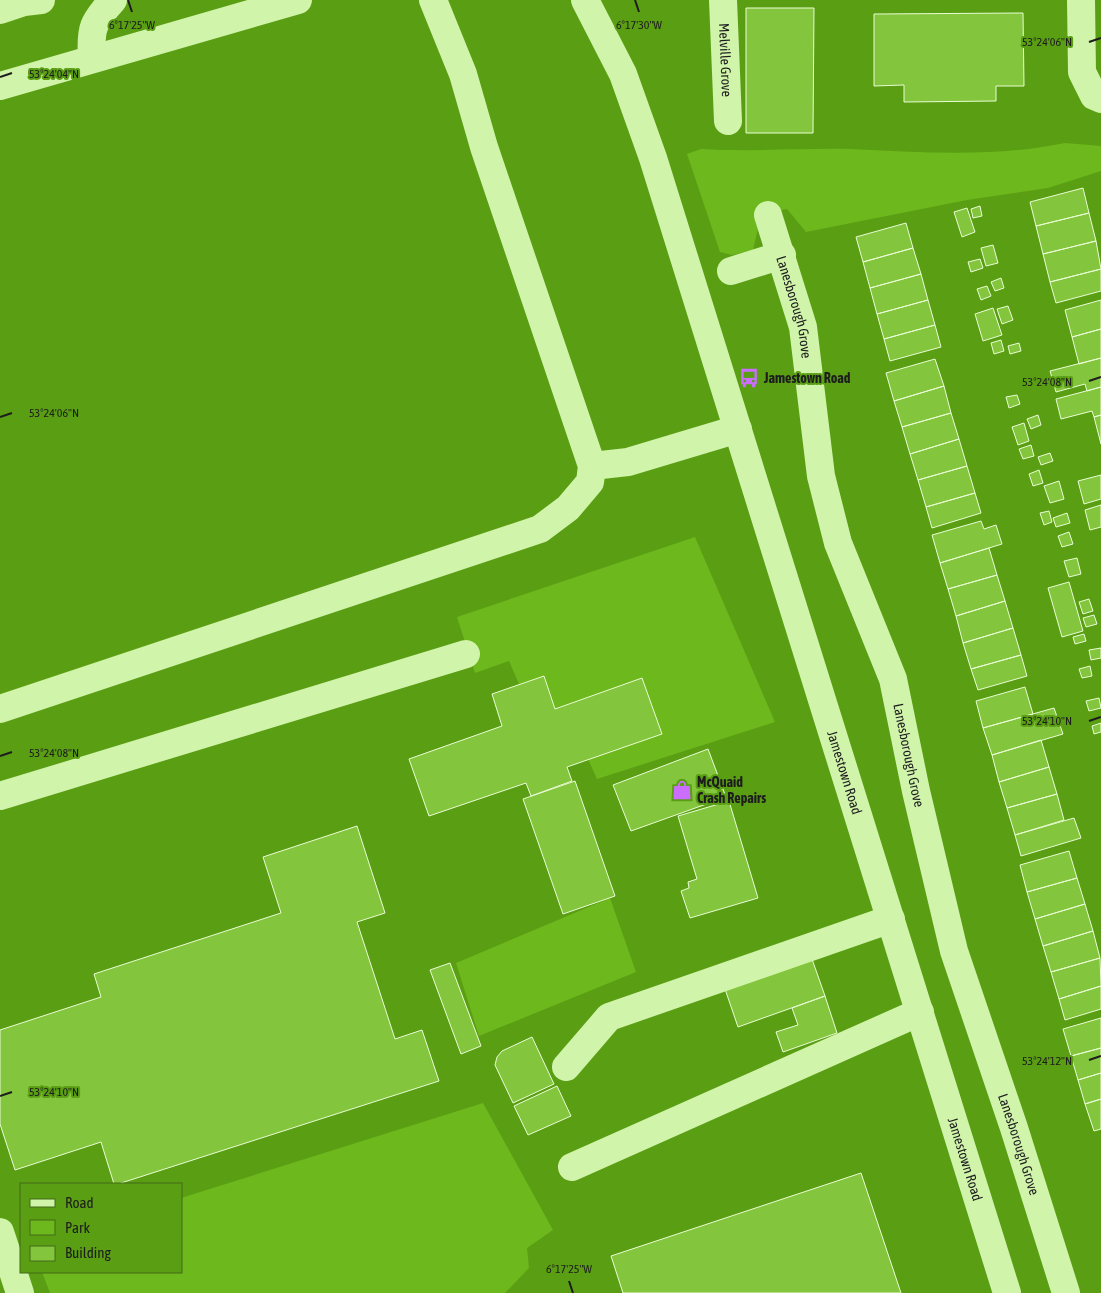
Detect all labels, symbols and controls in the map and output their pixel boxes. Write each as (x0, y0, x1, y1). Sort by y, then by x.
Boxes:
text: 6°17'25"W (109, 18, 155, 32)
text: 6°17'30"W (616, 18, 662, 32)
street label: Melville Grove (716, 23, 735, 97)
text: 53°24'06"N (1022, 35, 1072, 49)
text: 53°24'04"N (29, 67, 79, 81)
street label: Lanesborough Grove (773, 254, 815, 359)
bus stop icon: Jamestown Road (738, 367, 760, 389)
place label: Jamestown Road (763, 370, 851, 386)
text: 53°24'08"N (1022, 375, 1072, 389)
text: 53°24'06"N (29, 406, 79, 420)
street label: Lanesborough Grove (890, 702, 928, 809)
text: 53°24'10"N (1022, 714, 1072, 728)
street label: Jamestown Road (824, 729, 865, 816)
text: 53°24'08"N (29, 746, 79, 760)
place label: McQuaid Crash Repairs (697, 774, 766, 806)
shop icon: McQuaid Crash Repairs (671, 779, 693, 801)
text: 53°24'12"N (1022, 1054, 1072, 1068)
text: 53°24'10"N (29, 1085, 79, 1099)
street label: Lanesborough Grove (995, 1092, 1043, 1197)
street label: Jamestown Road (945, 1115, 986, 1203)
legend (20, 1183, 182, 1273)
text: Road (65, 1194, 94, 1211)
text: Park (65, 1219, 90, 1236)
text: Building (65, 1244, 111, 1261)
text: 6°17'25"W (546, 1262, 592, 1276)

